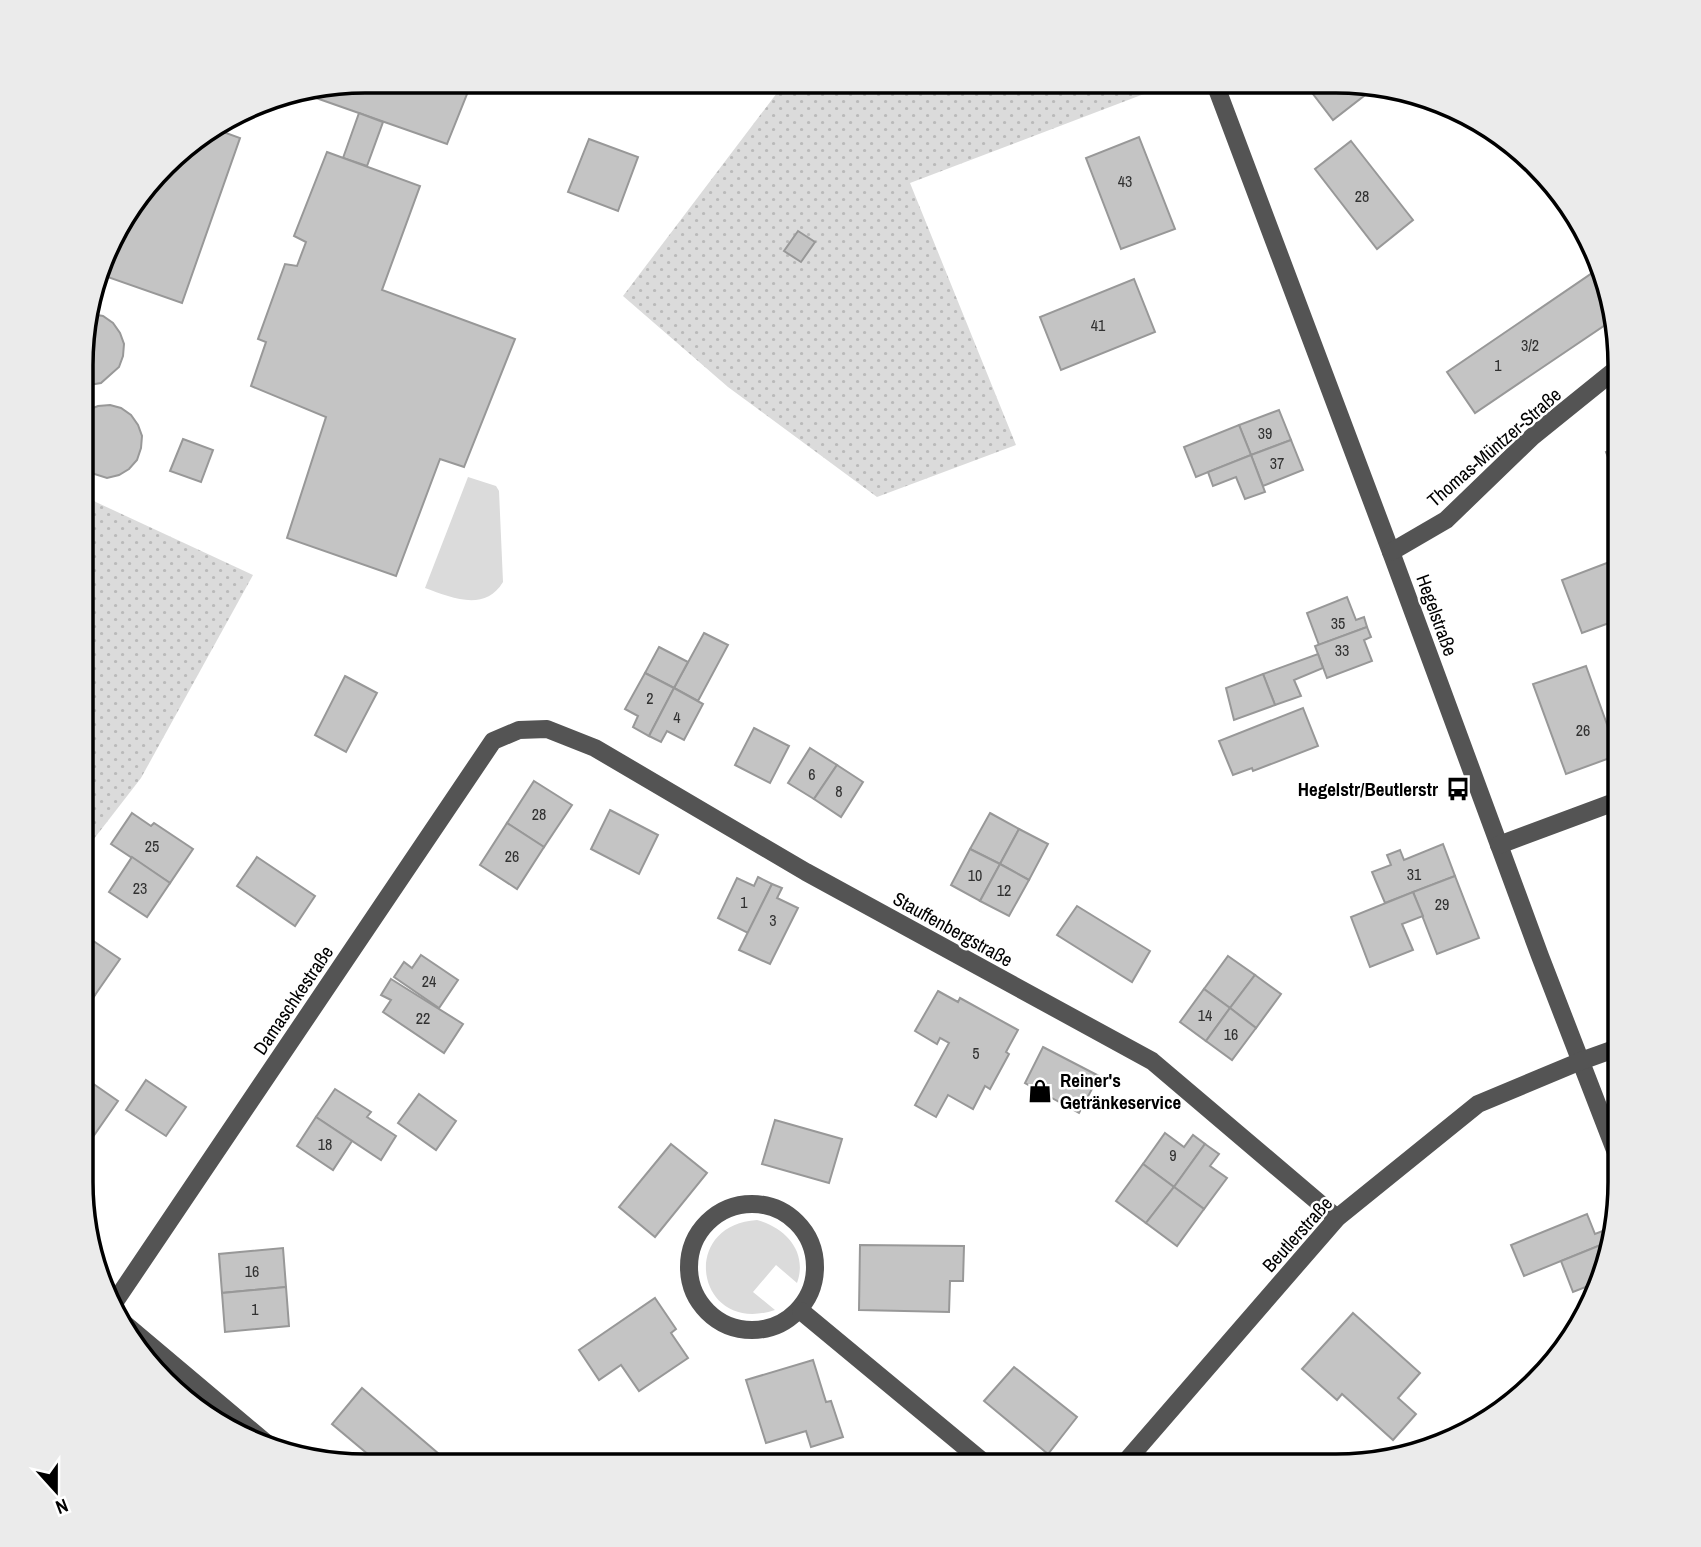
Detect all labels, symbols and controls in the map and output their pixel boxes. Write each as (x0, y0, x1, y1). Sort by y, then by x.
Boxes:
house number: 43 (1118, 170, 1132, 192)
house number: 28 (1355, 185, 1369, 207)
house number: 41 (1091, 314, 1106, 336)
house number: 3/2 (1521, 334, 1539, 356)
house number: 1 (1494, 354, 1502, 376)
street label: Thomas-Müntzer-Straße (1421, 382, 1567, 512)
house number: 39 (1258, 422, 1272, 444)
house number: 37 (1270, 452, 1284, 474)
street label: Hegelstraße (1410, 571, 1464, 659)
house number: 35 (1331, 612, 1345, 634)
house number: 33 (1335, 639, 1349, 661)
house number: 2 (646, 687, 654, 709)
house number: 4 (673, 706, 681, 728)
house number: 26 (1576, 719, 1590, 741)
house number: 6 (808, 763, 816, 785)
bus stop icon: Hegelstr/Beutlerstr (1444, 775, 1472, 803)
place label: Hegelstr/Beutlerstr (1298, 776, 1438, 802)
house number: 8 (835, 780, 843, 802)
house number: 28 (532, 803, 546, 825)
house number: 25 (145, 835, 159, 857)
house number: 26 (505, 845, 519, 867)
house number: 31 (1407, 863, 1422, 885)
house number: 10 (968, 864, 982, 886)
house number: 23 (133, 877, 147, 899)
house number: 12 (997, 879, 1011, 901)
street label: Stauffenbergstraße (888, 885, 1018, 973)
house number: 1 (740, 891, 748, 913)
house number: 29 (1435, 893, 1449, 915)
house number: 3 (769, 909, 777, 931)
street label: Damaschkestraße (247, 940, 339, 1060)
house number: 24 (422, 970, 436, 992)
house number: 14 (1198, 1004, 1212, 1026)
house number: 22 (416, 1007, 430, 1029)
house number: 16 (1224, 1023, 1238, 1045)
house number: 5 (972, 1042, 980, 1064)
place label: Reiner's Getränkeservice (1060, 1067, 1182, 1115)
shop icon: Reiner's Getränkeservice (1026, 1077, 1054, 1105)
house number: 18 (318, 1133, 332, 1155)
house number: 9 (1169, 1144, 1177, 1166)
street label: Beutlerstraße (1256, 1191, 1338, 1277)
house number: 16 (245, 1260, 259, 1282)
house number: 1 (251, 1298, 259, 1320)
north arrow (21, 1456, 91, 1526)
text: N (52, 1493, 72, 1521)

